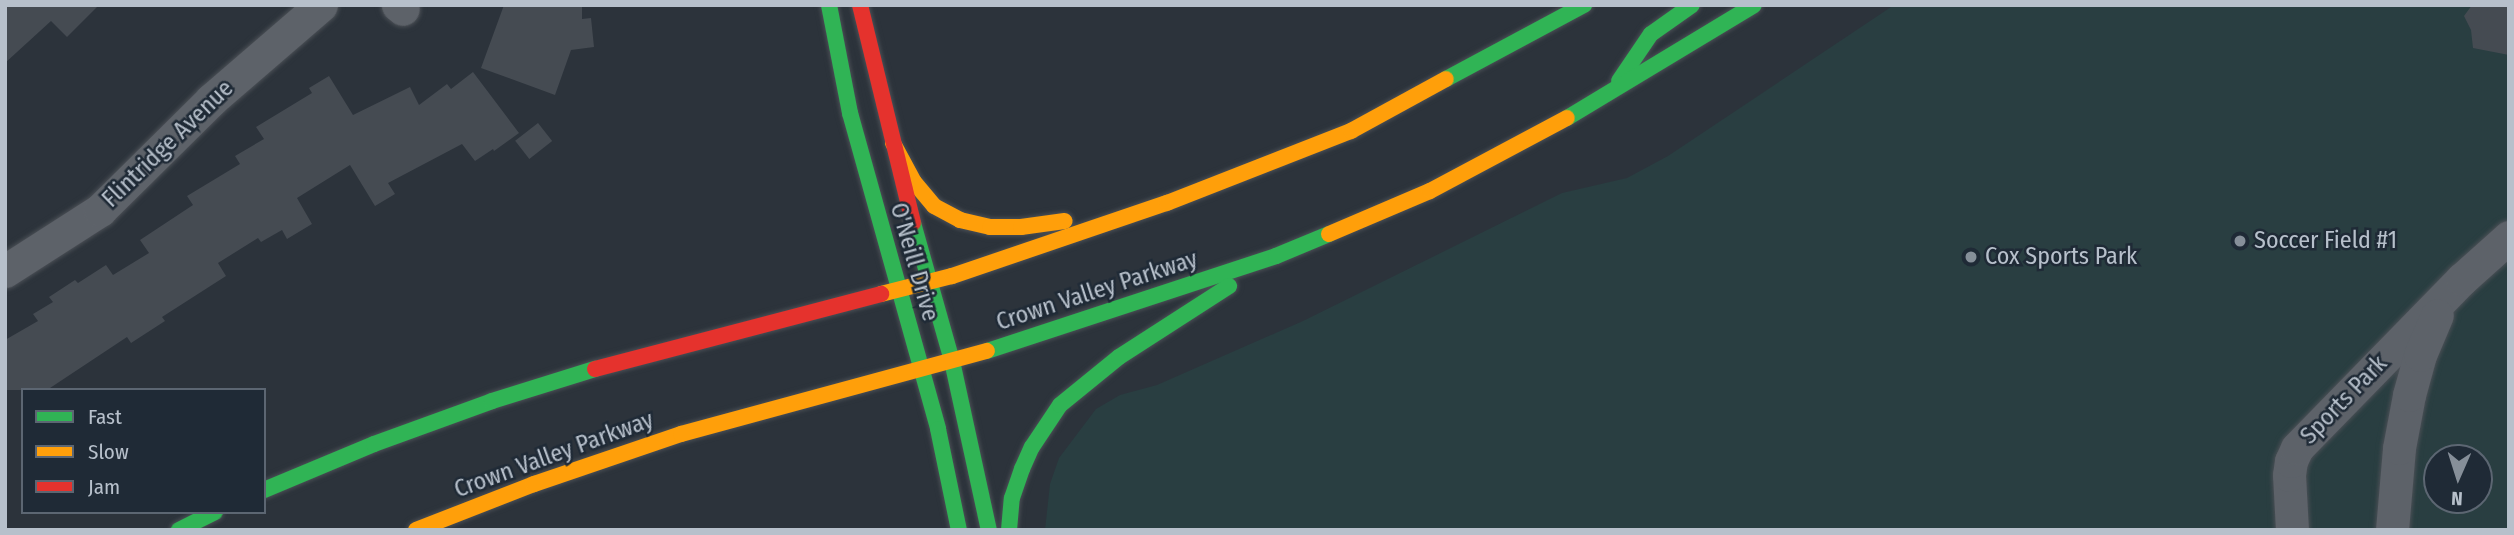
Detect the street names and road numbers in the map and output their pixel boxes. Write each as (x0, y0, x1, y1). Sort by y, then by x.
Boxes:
street label: Flintridge Avenue (97, 74, 239, 214)
street label: O'Neill Drive (883, 200, 945, 324)
street label: Crown Valley Parkway (993, 245, 1201, 337)
street label: Sports Park (2295, 350, 2393, 450)
street label: Crown Valley Parkway (451, 406, 657, 504)

